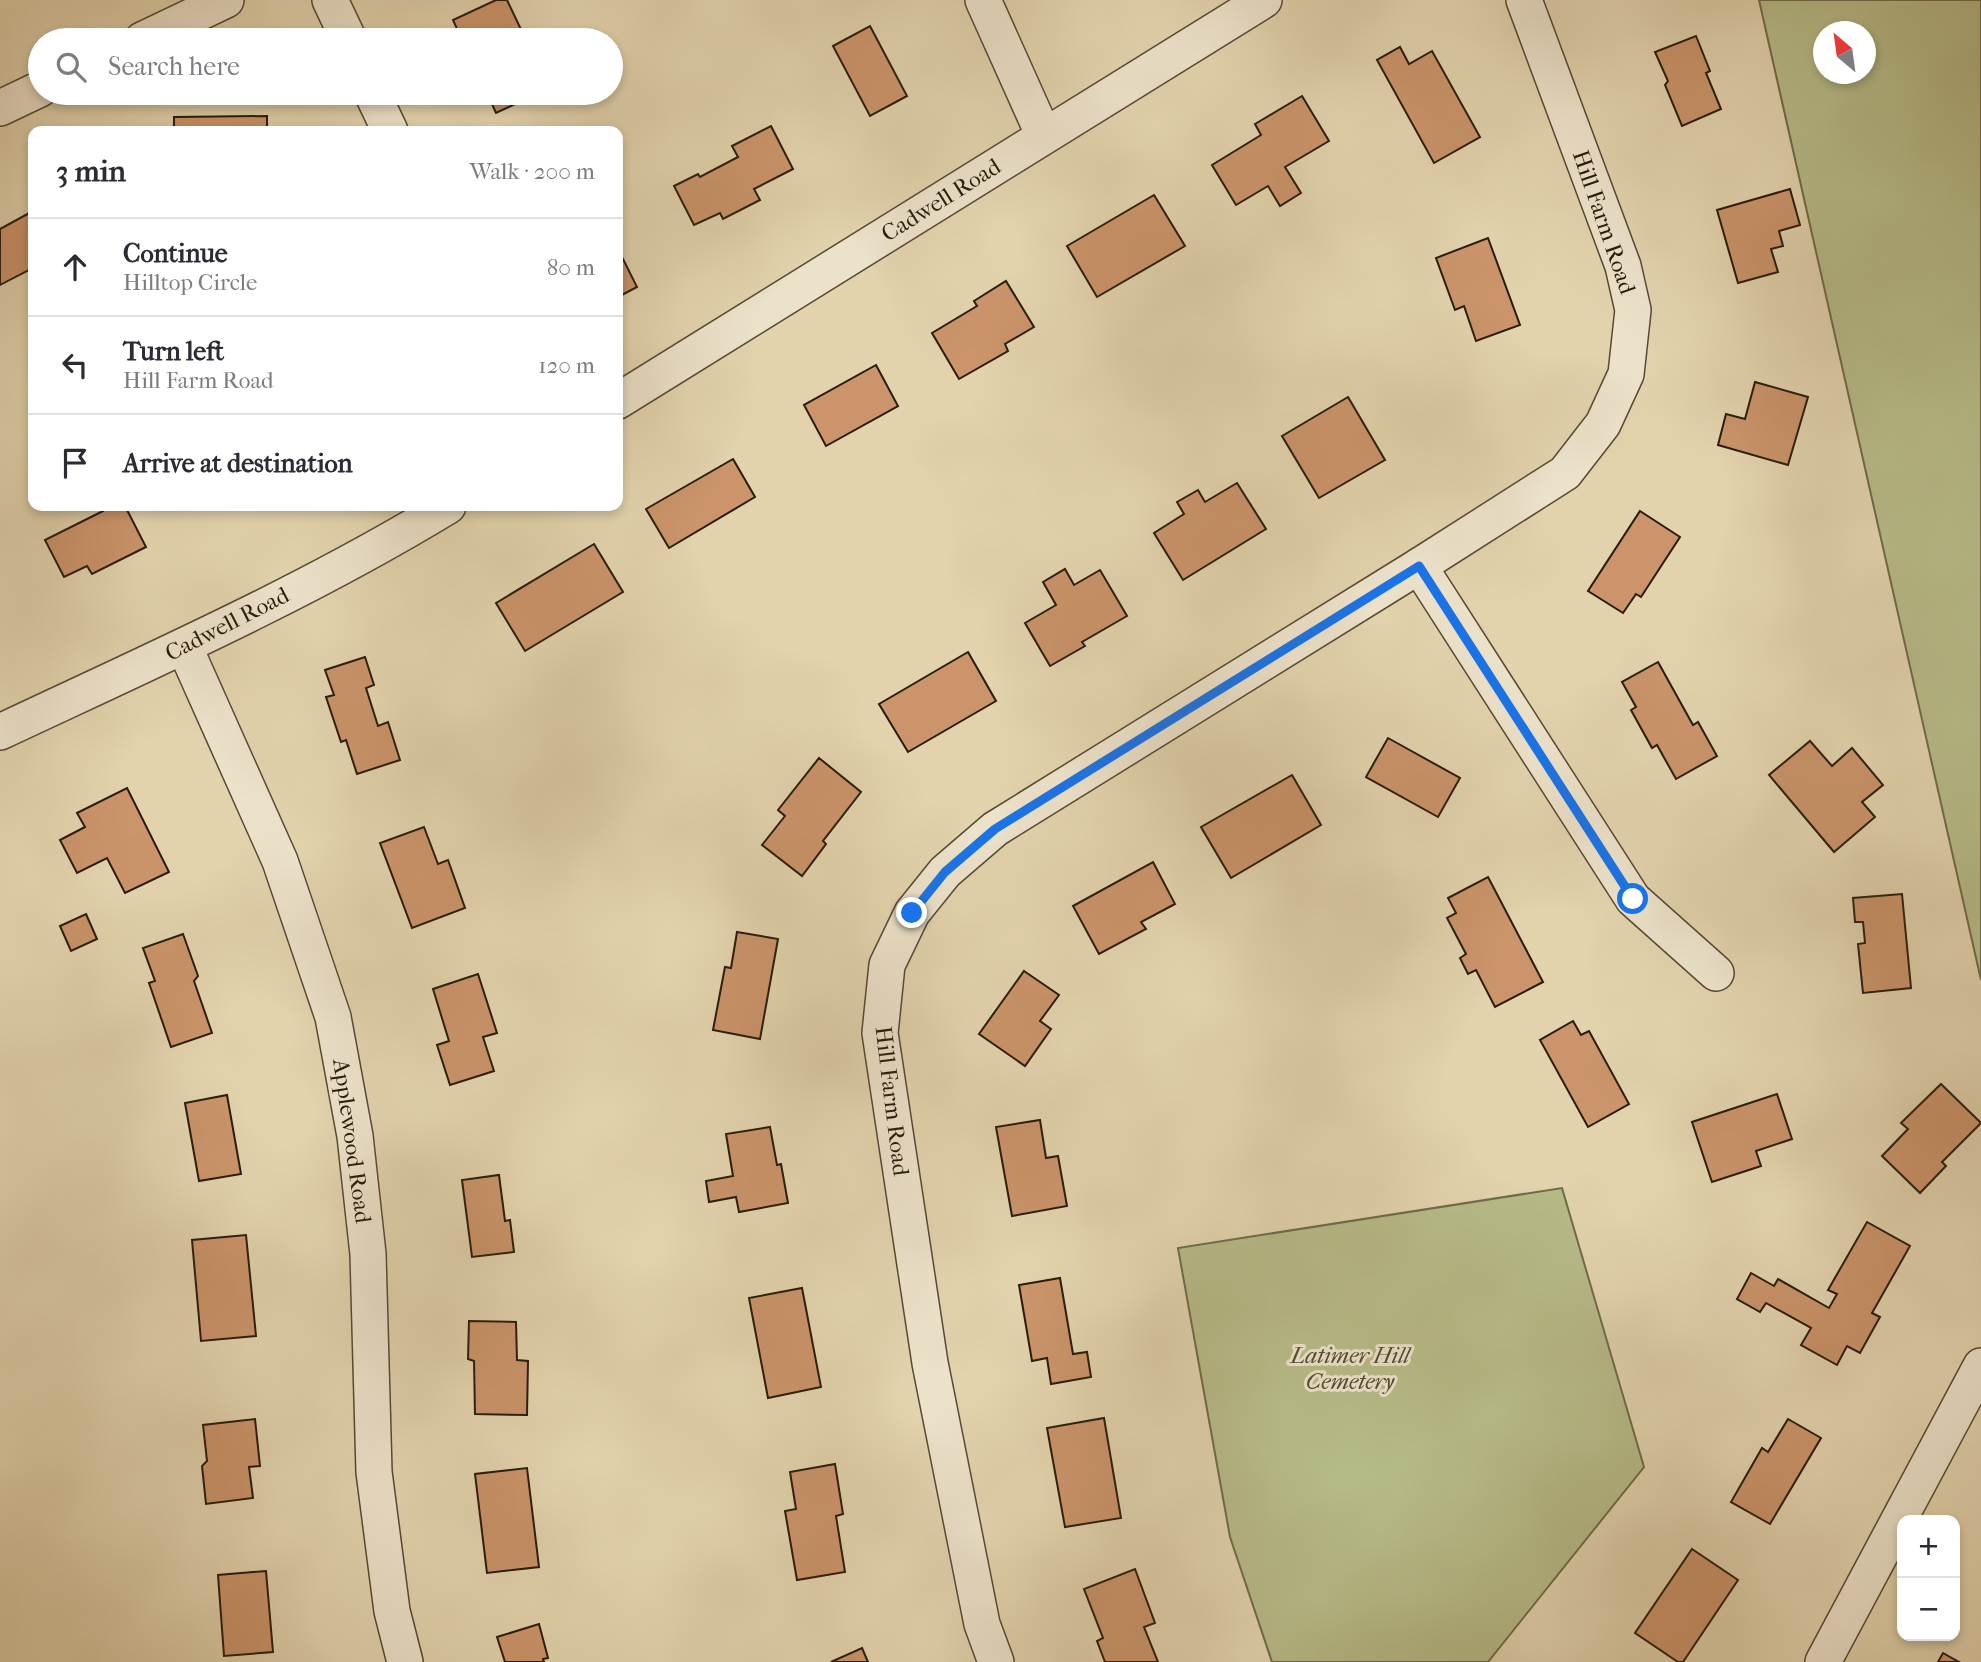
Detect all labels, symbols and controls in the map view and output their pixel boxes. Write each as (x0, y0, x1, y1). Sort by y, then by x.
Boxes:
north arrow (1813, 21, 1876, 84)
search box (28, 28, 623, 105)
icon: search (52, 48, 90, 86)
text: Search here (108, 51, 240, 82)
street label: Hill Farm Road (1567, 146, 1641, 298)
street label: Cadwell Road (876, 152, 1006, 247)
text: 3 min (56, 154, 126, 189)
text: Walk · 200 m (469, 158, 595, 185)
text: Continue (123, 238, 228, 269)
icon: ahead (56, 248, 94, 286)
text: 80 m (547, 254, 595, 281)
text: Hilltop Circle (123, 269, 257, 296)
text: Turn left (123, 336, 224, 367)
icon: left (56, 346, 94, 384)
text: 120 m (538, 352, 595, 379)
text: Hill Farm Road (123, 367, 274, 394)
icon: arrive (56, 444, 94, 482)
text: Arrive at destination (123, 448, 353, 479)
street label: Cadwell Road (161, 581, 294, 667)
route start (1617, 883, 1648, 914)
route end (896, 897, 927, 928)
street label: Hill Farm Road (869, 1025, 915, 1178)
street label: Applewood Road (327, 1056, 377, 1225)
park label: Latimer Hill Cemetery (1289, 1342, 1412, 1395)
map controls (1897, 1515, 1960, 1641)
button: + (1897, 1515, 1960, 1578)
button: − (1897, 1578, 1960, 1641)

